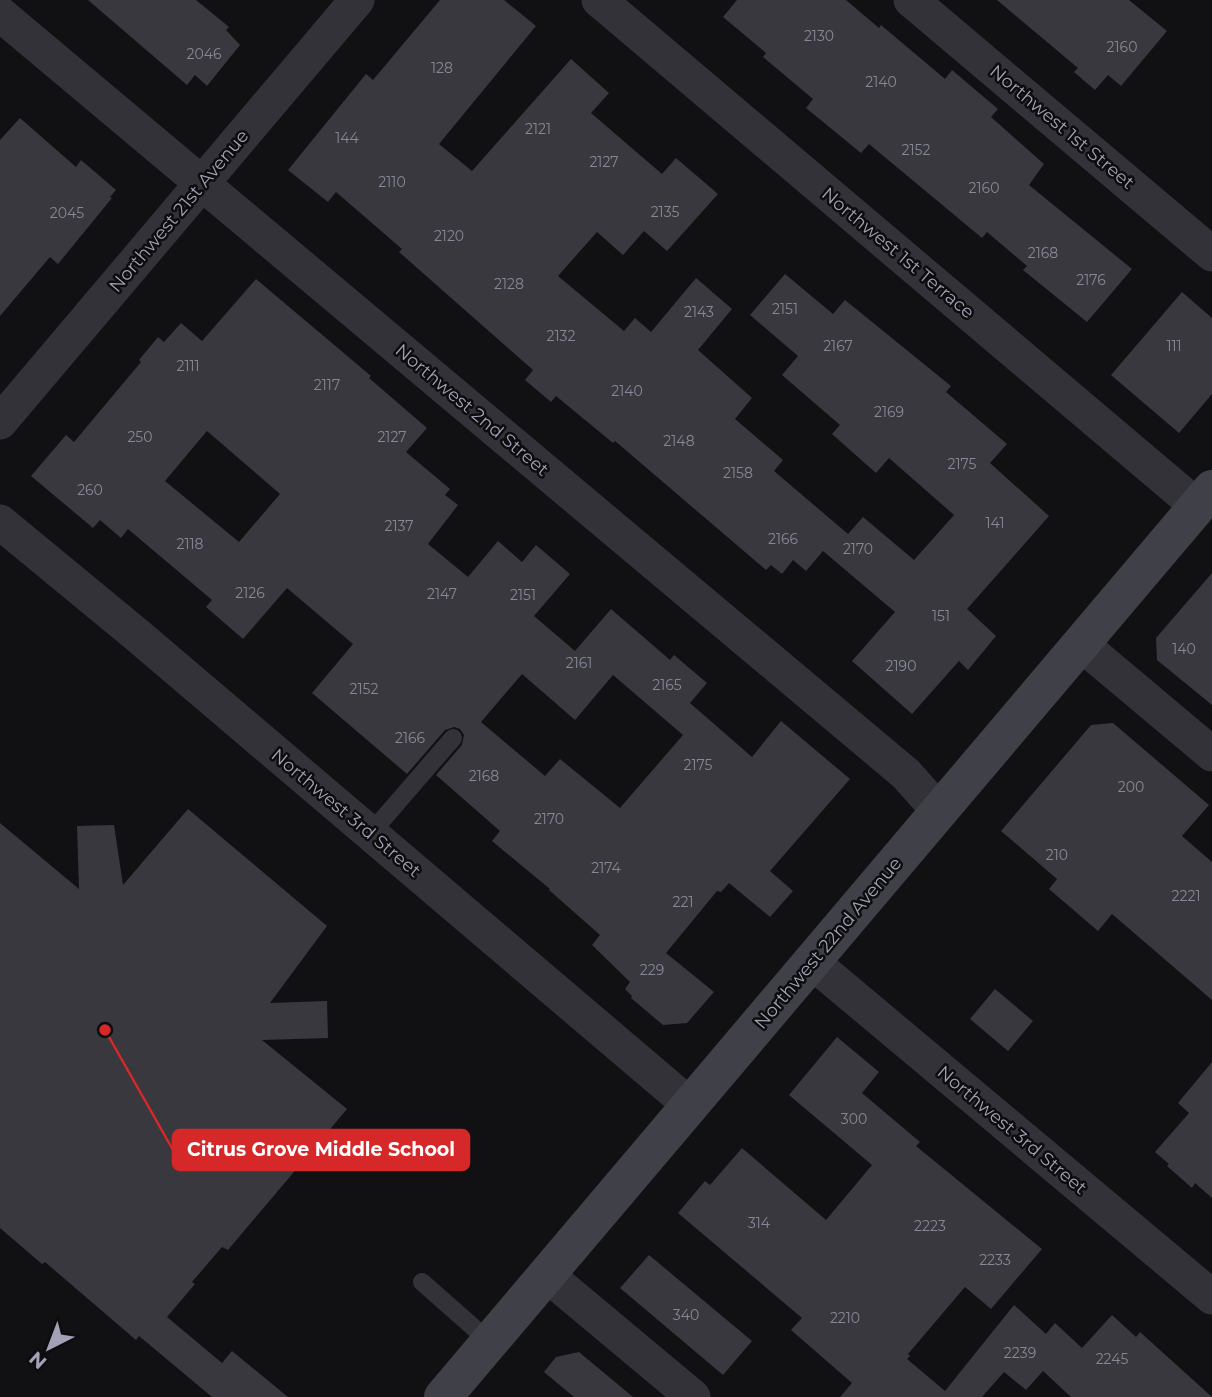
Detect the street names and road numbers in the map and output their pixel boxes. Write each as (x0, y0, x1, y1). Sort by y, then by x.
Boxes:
street label: Northwest 1st Street (985, 60, 1139, 194)
street label: Northwest 21st Avenue (105, 125, 254, 297)
street label: Northwest 1st Terrace (817, 183, 979, 323)
street label: Northwest 2nd Street (391, 339, 553, 481)
street label: Northwest 3rd Street (267, 744, 425, 882)
street label: Northwest 22nd Avenue (750, 853, 906, 1033)
street label: Northwest 3rd Street (933, 1061, 1091, 1199)

